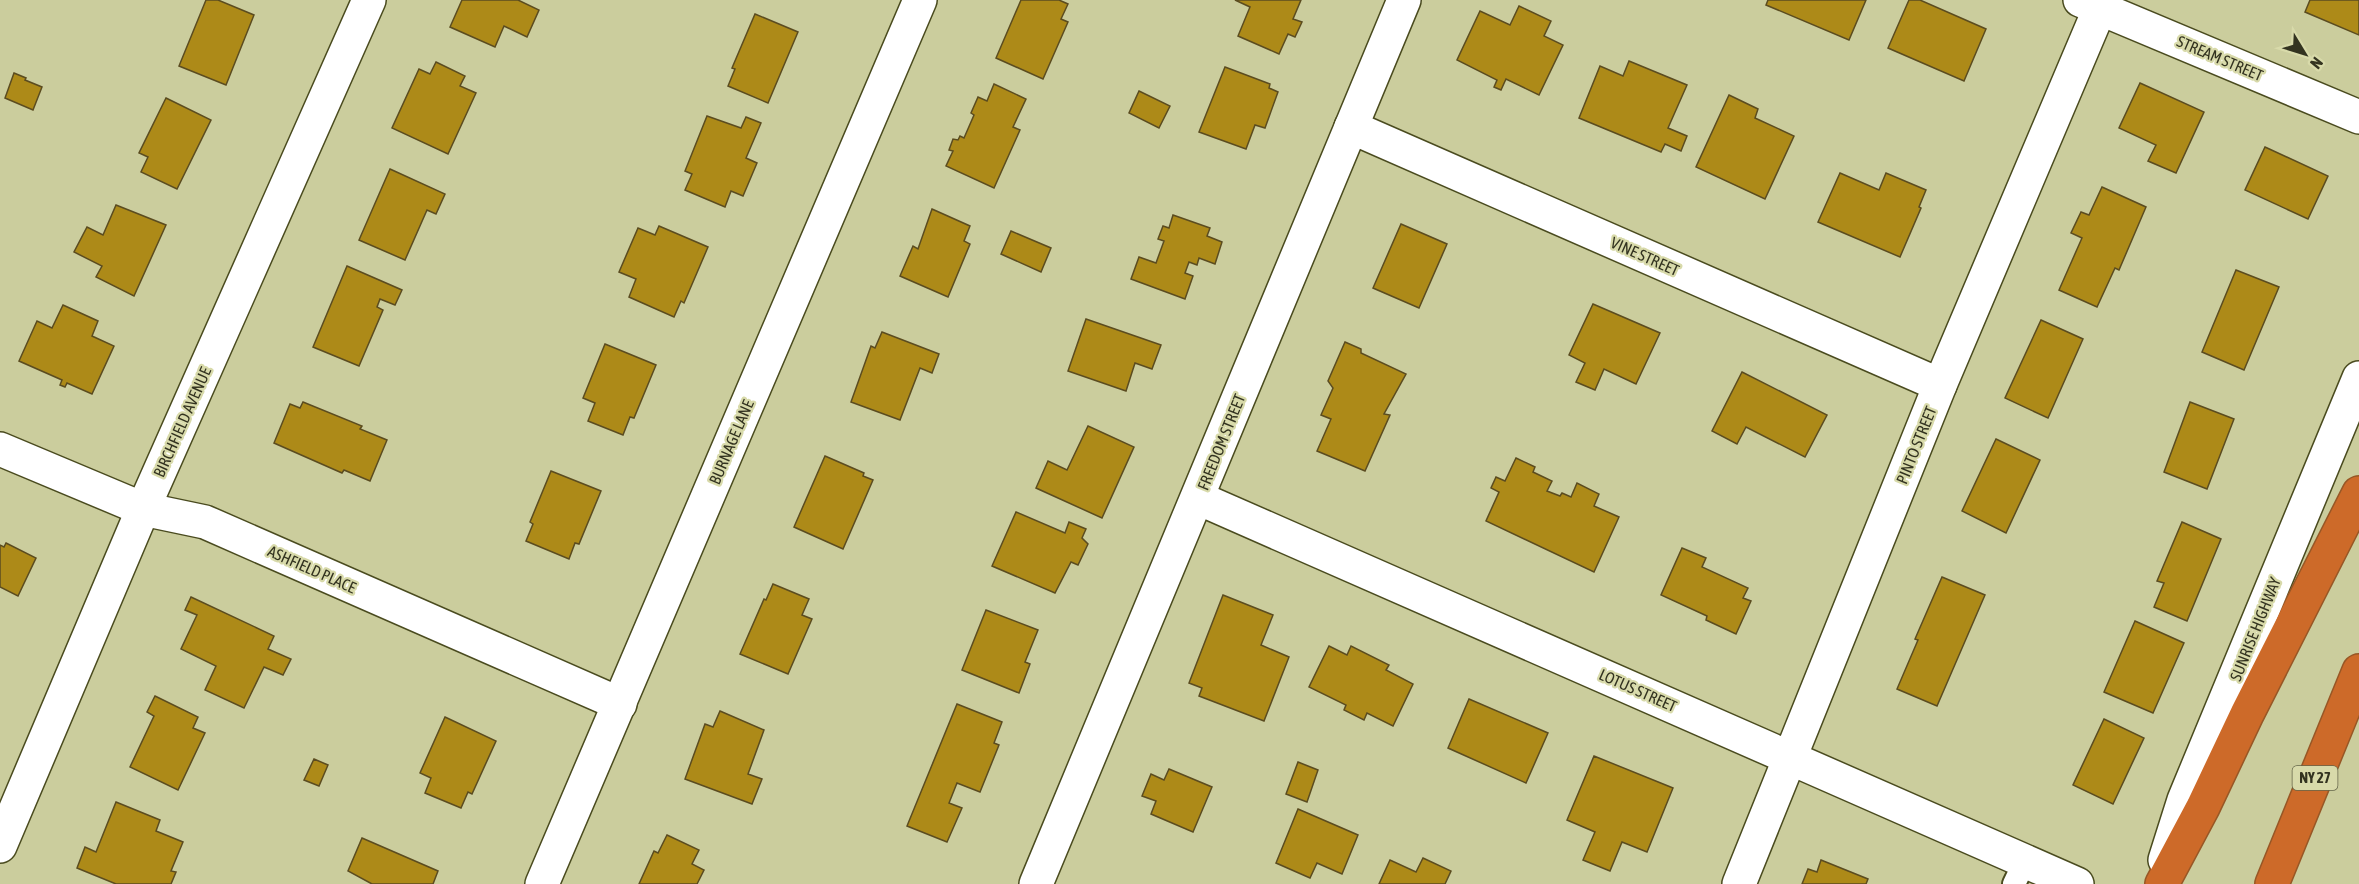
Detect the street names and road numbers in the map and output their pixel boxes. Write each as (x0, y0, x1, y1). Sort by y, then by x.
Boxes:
street label: STREAM STREET (2174, 32, 2266, 84)
street label: VINE STREET (1608, 233, 1682, 279)
street label: BIRCHFIELD AVENUE (150, 364, 214, 480)
street label: FREEDOM STREET (1194, 391, 1248, 493)
street label: BURNAGE LANE (705, 397, 757, 487)
street label: PINTO STREET (1892, 404, 1940, 486)
street label: ASHFIELD PLACE (265, 542, 359, 597)
street label: SUNRISE HIGHWAY (2226, 574, 2284, 683)
street label: LOTUS STREET (1597, 665, 1679, 715)
road number: NY 27 (2292, 766, 2338, 790)

